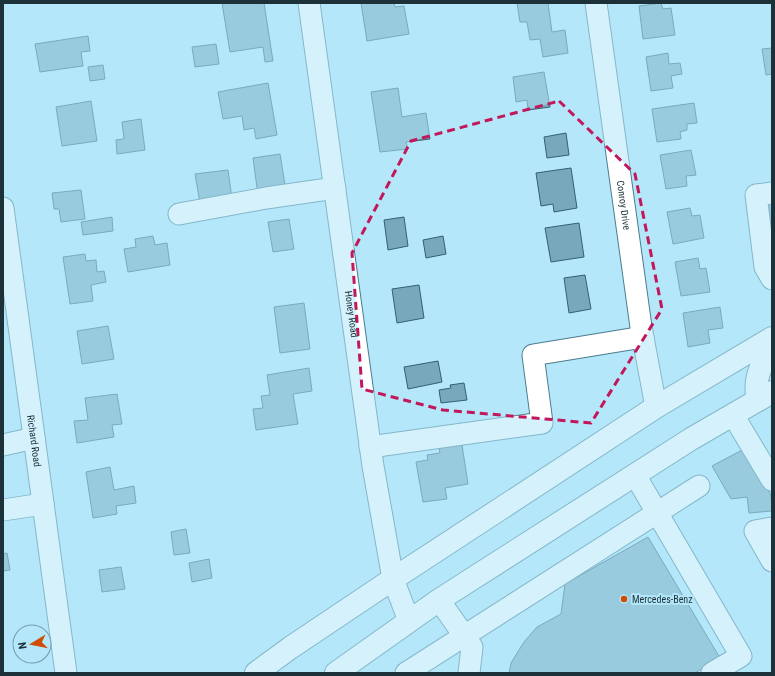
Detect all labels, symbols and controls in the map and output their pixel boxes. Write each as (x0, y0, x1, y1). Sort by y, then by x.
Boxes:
street label: Conroy Drive (615, 180, 633, 231)
street label: Honey Road (343, 290, 361, 338)
street label: Richard Road (26, 414, 44, 468)
marker: Mercedes-Benz (619, 594, 629, 604)
place label: Mercedes-Benz (632, 594, 693, 605)
north arrow (12, 624, 52, 664)
text: N (16, 641, 30, 650)

